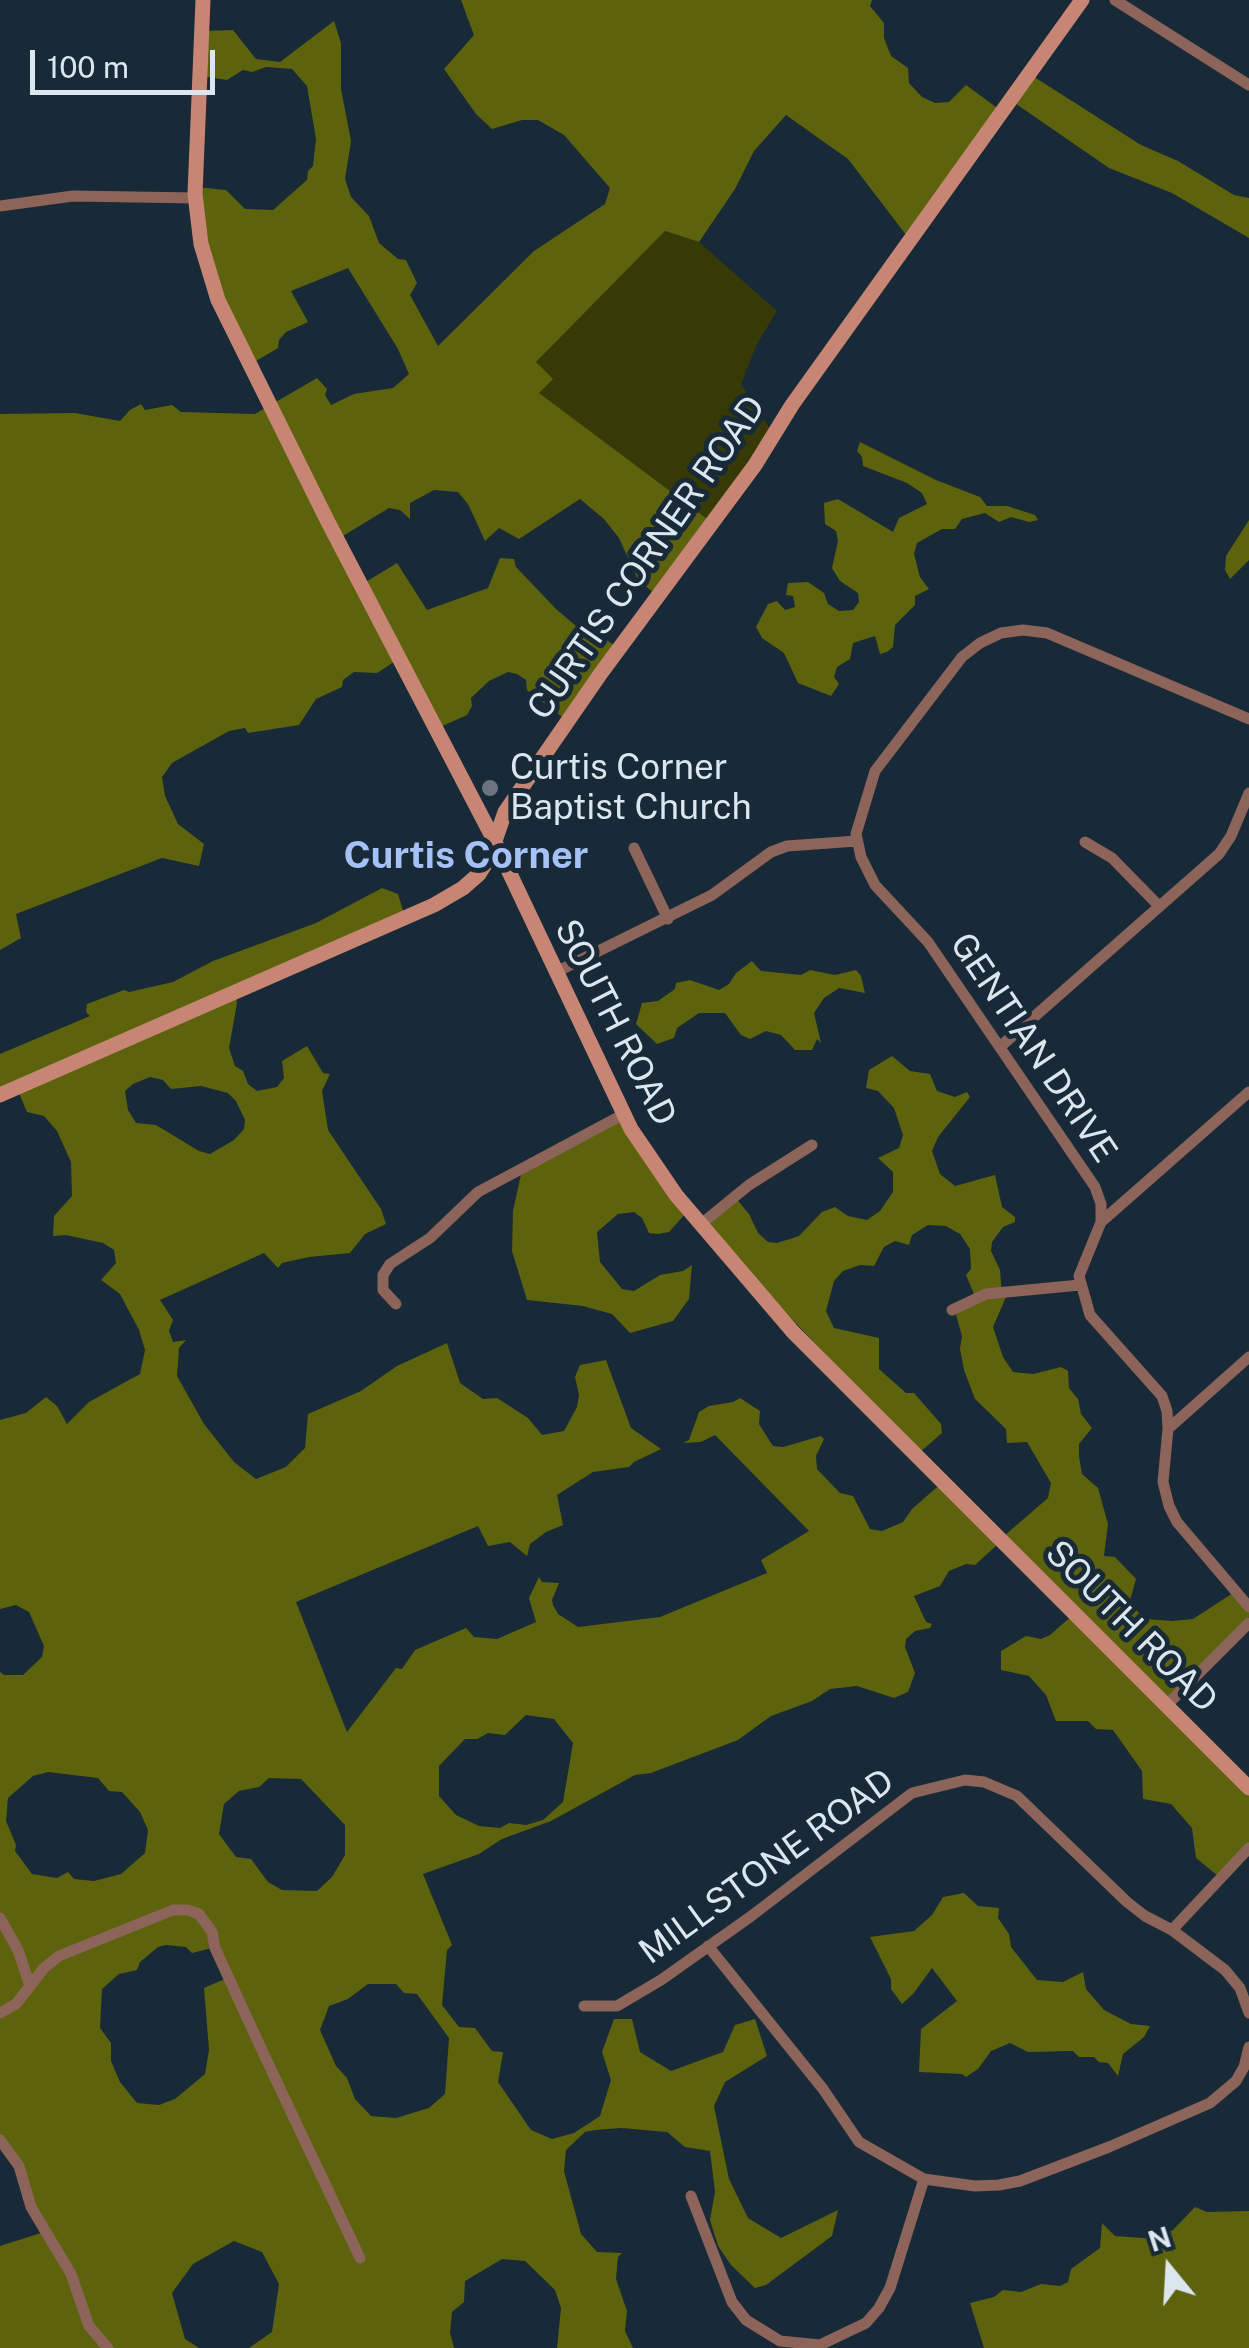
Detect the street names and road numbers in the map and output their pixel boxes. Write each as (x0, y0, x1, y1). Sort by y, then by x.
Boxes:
street label: CURTIS CORNER ROAD (519, 388, 775, 728)
street label: SOUTH ROAD (545, 913, 685, 1133)
street label: GENTIAN DRIVE (941, 925, 1125, 1171)
street label: SOUTH ROAD (1036, 1532, 1226, 1722)
street label: MILLSTONE ROAD (632, 1761, 902, 1973)

